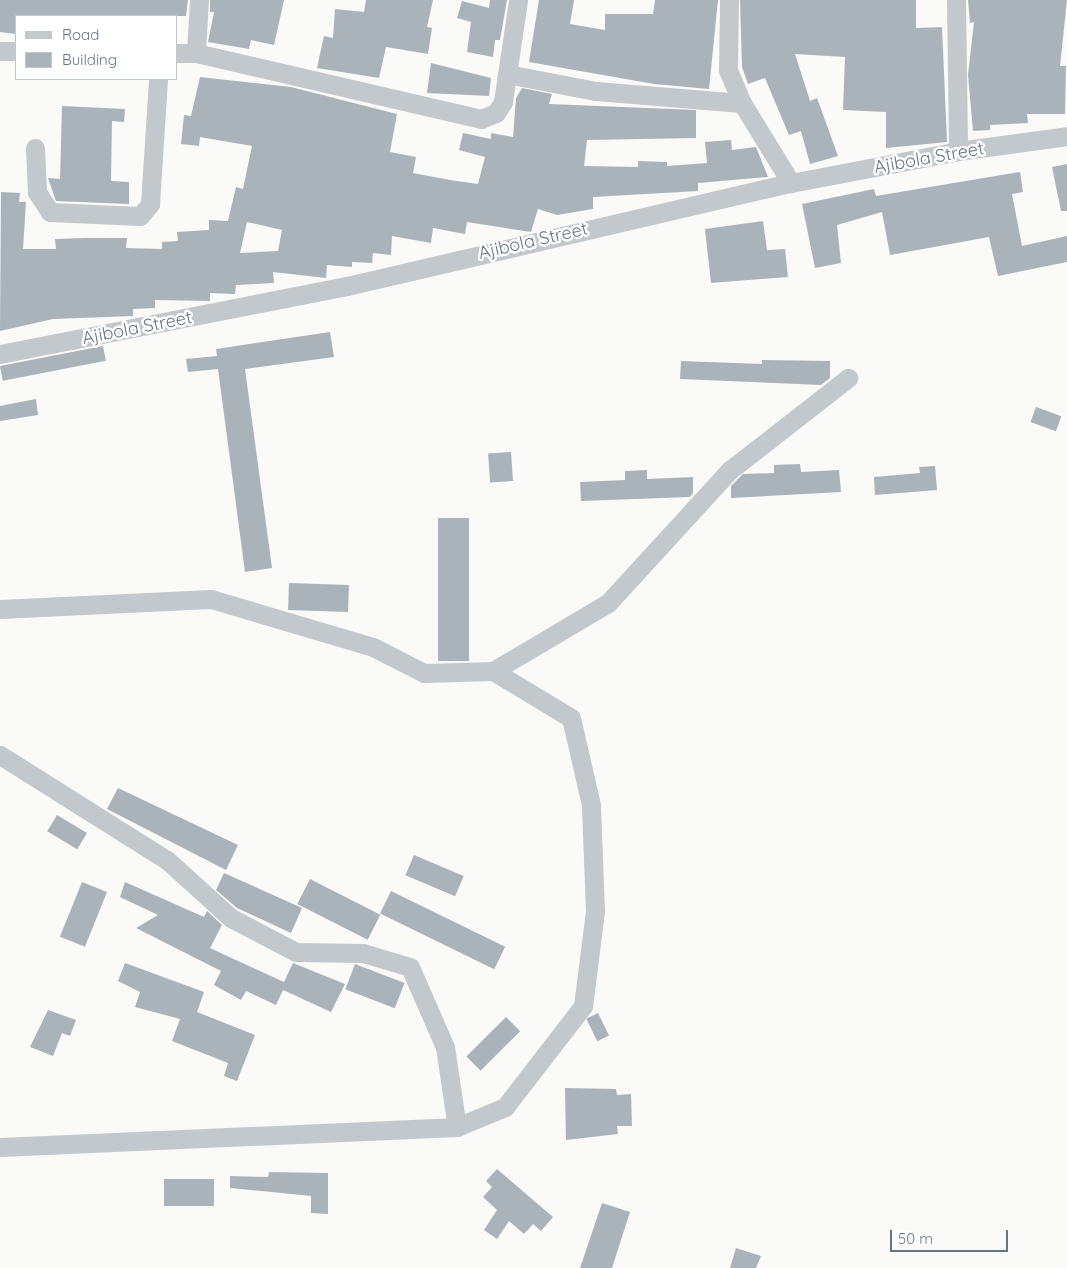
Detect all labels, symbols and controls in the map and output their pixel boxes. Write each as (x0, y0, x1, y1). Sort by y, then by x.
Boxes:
legend (15, 15, 178, 80)
text: Road (62, 25, 99, 44)
text: Building (62, 50, 117, 69)
street label: Ajibola Street (872, 138, 986, 178)
street label: Ajibola Street (476, 218, 590, 264)
street label: Ajibola Street (80, 307, 194, 349)
scale bar (892, 1220, 1010, 1252)
text: 50 m (898, 1229, 933, 1248)

